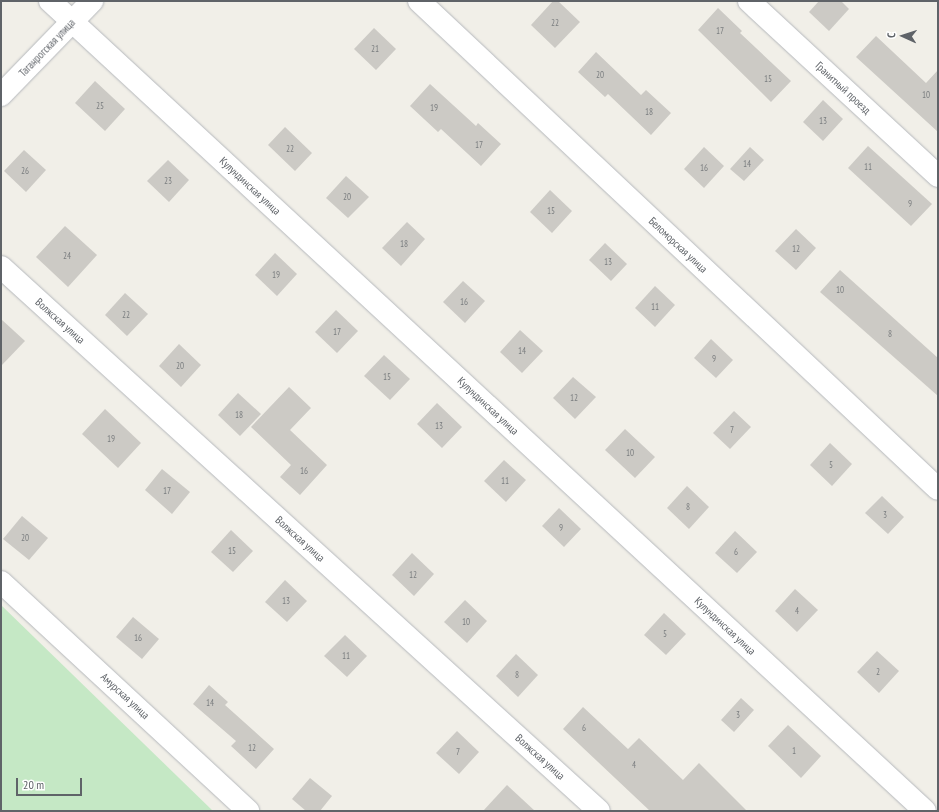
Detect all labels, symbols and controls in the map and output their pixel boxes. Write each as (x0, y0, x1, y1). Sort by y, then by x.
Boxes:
street label: Таганрогская улица (16, 16, 78, 80)
north arrow (883, 16, 923, 56)
house number: 22 (551, 18, 559, 28)
house number: 17 (716, 26, 724, 36)
text: С (884, 32, 898, 38)
house number: 21 (371, 44, 379, 54)
street label: Гранитный проезд (813, 59, 873, 117)
house number: 20 (596, 70, 604, 80)
house number: 15 (764, 74, 772, 84)
house number: 10 (922, 90, 930, 100)
house number: 25 (96, 101, 104, 111)
house number: 19 (430, 103, 438, 113)
house number: 18 (645, 107, 653, 117)
house number: 13 (819, 116, 827, 126)
house number: 17 (475, 140, 483, 150)
house number: 22 (286, 144, 294, 154)
street label: Кулундинская улица (217, 154, 283, 218)
house number: 14 (743, 159, 751, 169)
house number: 11 (864, 162, 872, 172)
house number: 16 (700, 163, 708, 173)
house number: 26 (21, 166, 29, 176)
house number: 23 (164, 176, 172, 186)
house number: 20 (343, 192, 351, 202)
house number: 9 (908, 199, 912, 209)
house number: 15 (547, 206, 555, 216)
street label: Беломорская улица (646, 214, 710, 276)
house number: 18 (400, 239, 408, 249)
house number: 12 (792, 244, 800, 254)
house number: 24 (63, 251, 71, 261)
house number: 13 (604, 257, 612, 267)
house number: 19 (272, 270, 280, 280)
house number: 10 (836, 285, 844, 295)
street label: Волжская улица (33, 295, 87, 347)
house number: 16 (460, 297, 468, 307)
house number: 11 (651, 302, 659, 312)
house number: 22 (122, 310, 130, 320)
house number: 17 (333, 327, 341, 337)
house number: 8 (888, 329, 892, 339)
house number: 14 (518, 346, 526, 356)
house number: 9 (712, 354, 716, 364)
house number: 20 (176, 361, 184, 371)
house number: 15 (383, 372, 391, 382)
street label: Кулундинская улица (455, 374, 521, 438)
house number: 12 (570, 393, 578, 403)
house number: 18 (235, 410, 243, 420)
house number: 13 (435, 421, 443, 431)
house number: 7 (730, 425, 734, 435)
house number: 19 (107, 434, 115, 444)
house number: 10 (626, 448, 634, 458)
house number: 5 (829, 460, 833, 470)
house number: 16 (300, 466, 308, 476)
house number: 11 (501, 476, 509, 486)
house number: 17 (163, 486, 171, 496)
house number: 8 (686, 502, 690, 512)
house number: 3 (883, 510, 887, 520)
street label: Волжская улица (273, 513, 327, 565)
house number: 9 (559, 523, 563, 533)
house number: 20 (21, 533, 29, 543)
house number: 15 (228, 546, 236, 556)
house number: 6 (734, 547, 738, 557)
house number: 12 (409, 570, 417, 580)
street label: Кулундинская улица (692, 594, 758, 658)
house number: 13 (282, 596, 290, 606)
house number: 4 (795, 606, 799, 616)
house number: 10 (462, 617, 470, 627)
house number: 5 (663, 629, 667, 639)
house number: 16 (134, 633, 142, 643)
house number: 11 (342, 651, 350, 661)
house number: 2 (876, 667, 880, 677)
street label: Амурская улица (98, 670, 152, 722)
house number: 8 (515, 670, 519, 680)
house number: 14 (206, 698, 214, 708)
house number: 3 (736, 710, 740, 720)
house number: 6 (582, 723, 586, 733)
street label: Волжская улица (513, 731, 567, 783)
house number: 12 (248, 743, 256, 753)
house number: 1 (792, 746, 796, 756)
house number: 7 (456, 747, 460, 757)
house number: 4 (632, 760, 636, 770)
scale bar (18, 770, 84, 796)
text: 20 m (23, 777, 44, 792)

